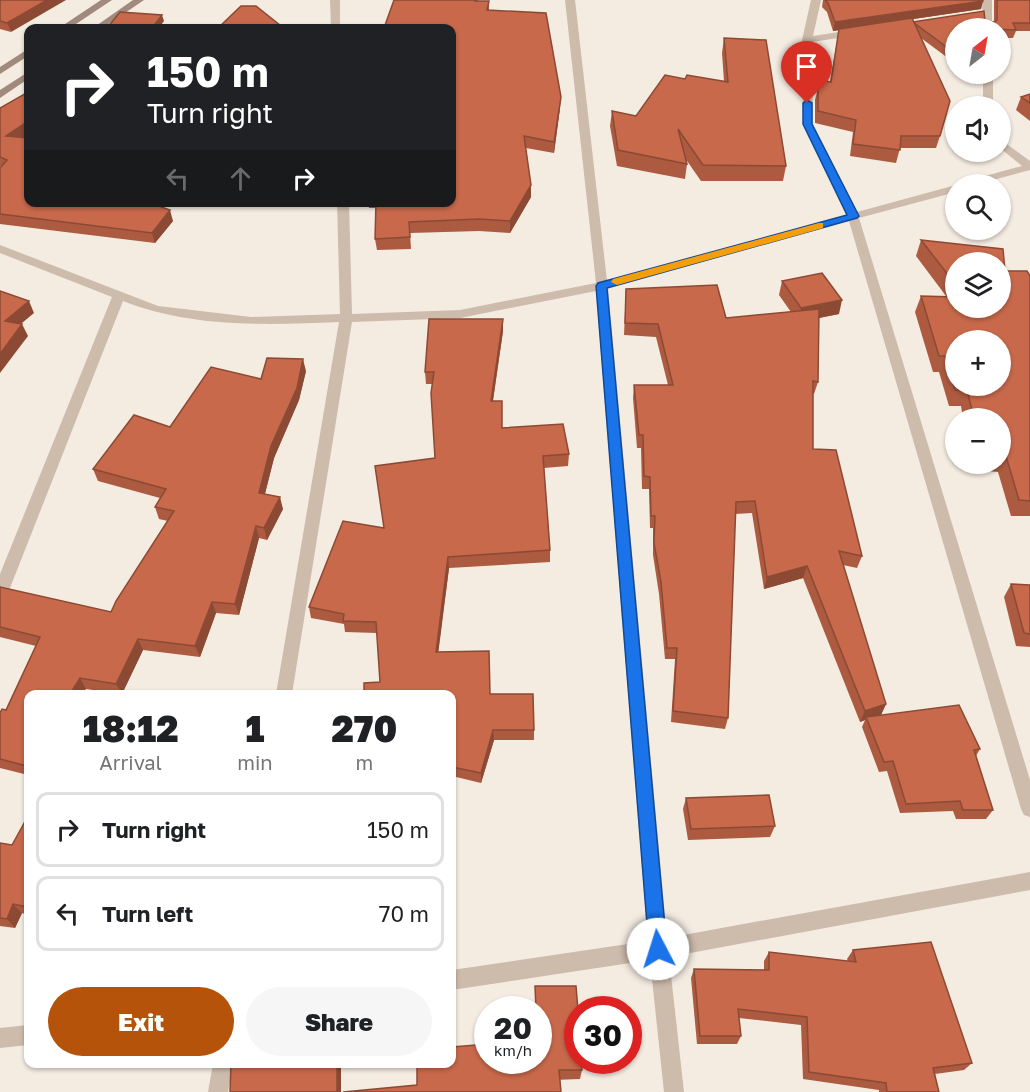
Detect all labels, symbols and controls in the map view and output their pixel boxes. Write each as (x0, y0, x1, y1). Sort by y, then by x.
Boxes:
north arrow (945, 18, 1011, 84)
map controls (945, 18, 1011, 474)
pin (781, 41, 832, 103)
text: 150 m (147, 46, 269, 96)
icon: right (48, 48, 126, 126)
icon: arrive (790, 50, 823, 83)
button: sound (945, 96, 1011, 162)
text: Turn right (147, 97, 273, 129)
icon: left (161, 162, 194, 195)
icon: ahead (224, 162, 257, 195)
icon: right (287, 162, 320, 195)
button: search (945, 174, 1011, 240)
button: layers (945, 252, 1011, 318)
button: + (945, 330, 1011, 396)
button: − (945, 408, 1011, 474)
text: 18:12 (83, 707, 179, 750)
text: 1 (245, 707, 264, 750)
text: 270 (331, 707, 397, 750)
text: Arrival (99, 750, 162, 774)
text: min (237, 750, 273, 774)
text: m (355, 750, 373, 774)
icon: right (51, 813, 84, 846)
text: Turn right (102, 816, 206, 843)
text: 150 m (367, 816, 429, 843)
icon: left (51, 897, 84, 930)
text: Turn left (102, 900, 193, 927)
text: 70 m (379, 900, 429, 927)
position arrow (626, 917, 690, 981)
button: Exit (48, 987, 234, 1056)
button: Share (246, 987, 432, 1056)
speed limit sign: 30 (564, 996, 642, 1074)
text: 20 (494, 1010, 532, 1046)
text: km/h (494, 1041, 532, 1059)

